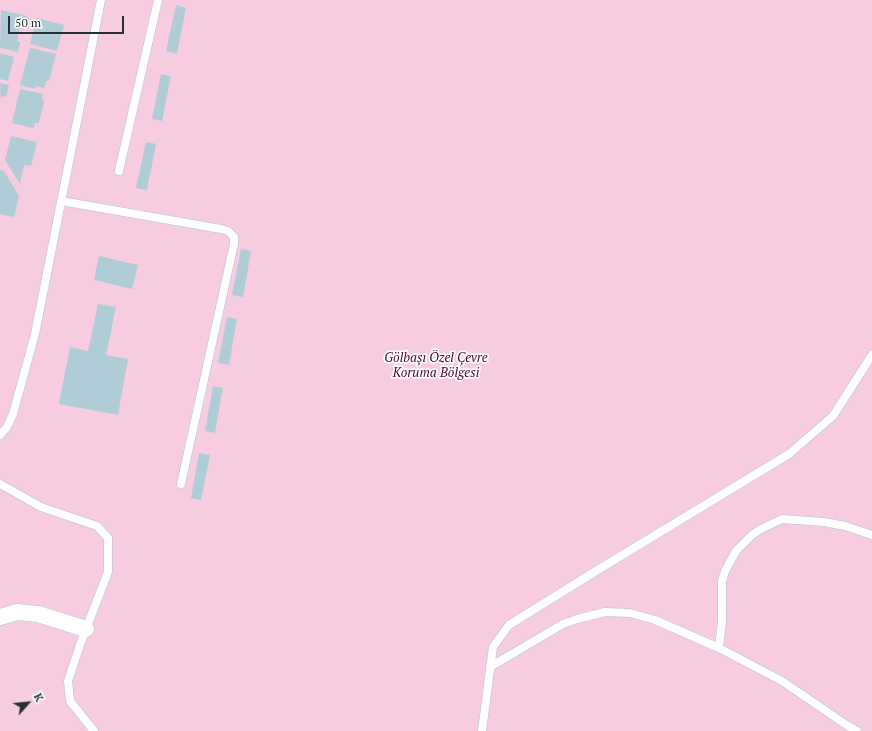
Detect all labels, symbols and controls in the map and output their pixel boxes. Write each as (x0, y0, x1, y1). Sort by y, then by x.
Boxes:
scale bar (10, 8, 126, 34)
text: 50 m (15, 15, 41, 30)
park label: Gölbaşı Özel Çevre Koruma Bölgesi (384, 350, 488, 381)
north arrow (8, 683, 48, 723)
text: K (31, 691, 47, 704)

